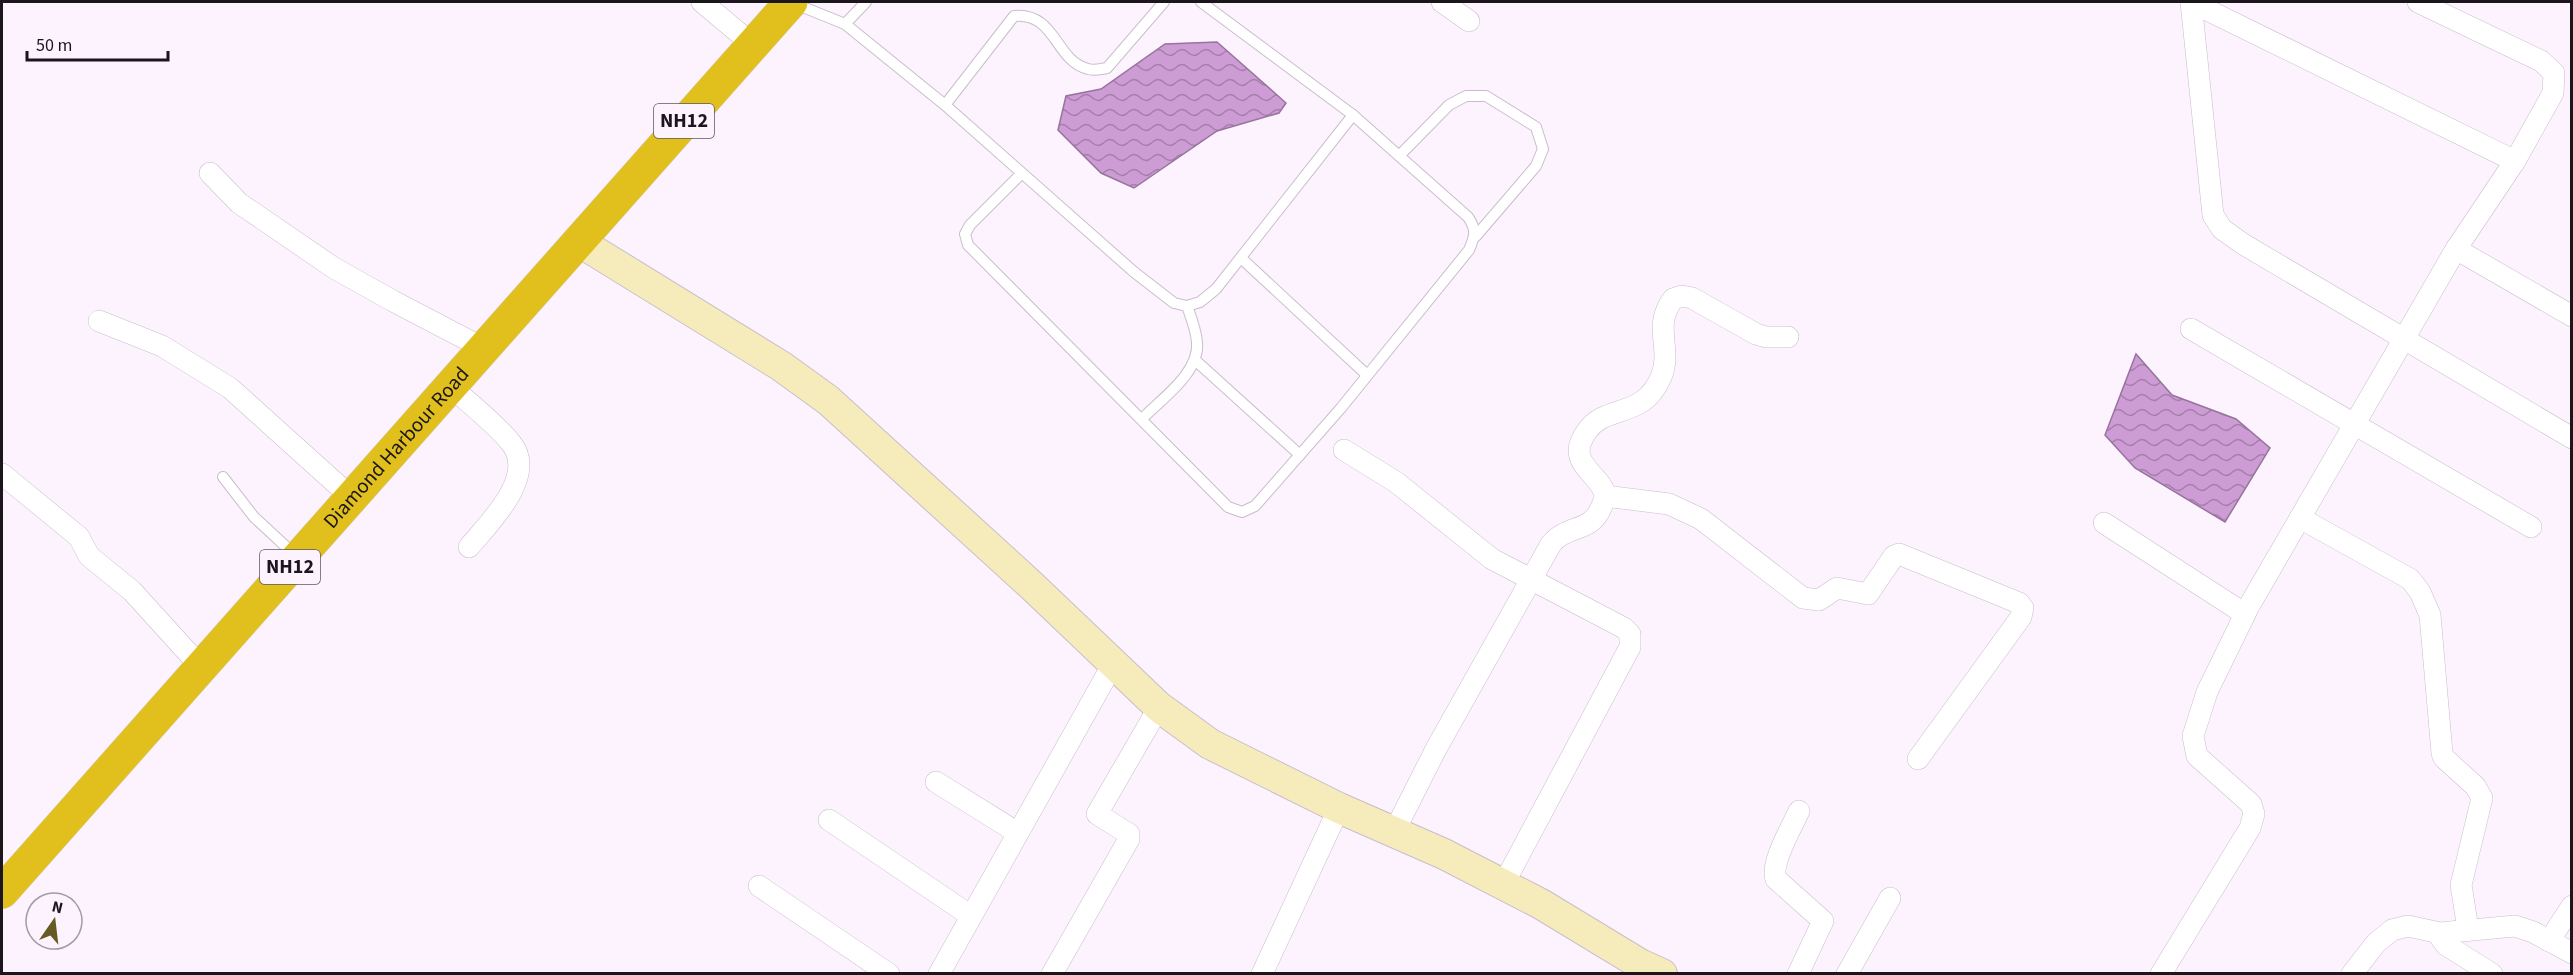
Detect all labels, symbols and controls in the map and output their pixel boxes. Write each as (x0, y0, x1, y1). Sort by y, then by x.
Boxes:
scale bar (27, 24, 168, 62)
text: 50 m (36, 33, 72, 58)
road number: NH12 (654, 104, 714, 138)
street label: Diamond Harbour Road (316, 360, 476, 535)
road number: NH12 (260, 550, 320, 584)
north arrow (24, 891, 84, 951)
text: N (50, 895, 65, 919)

